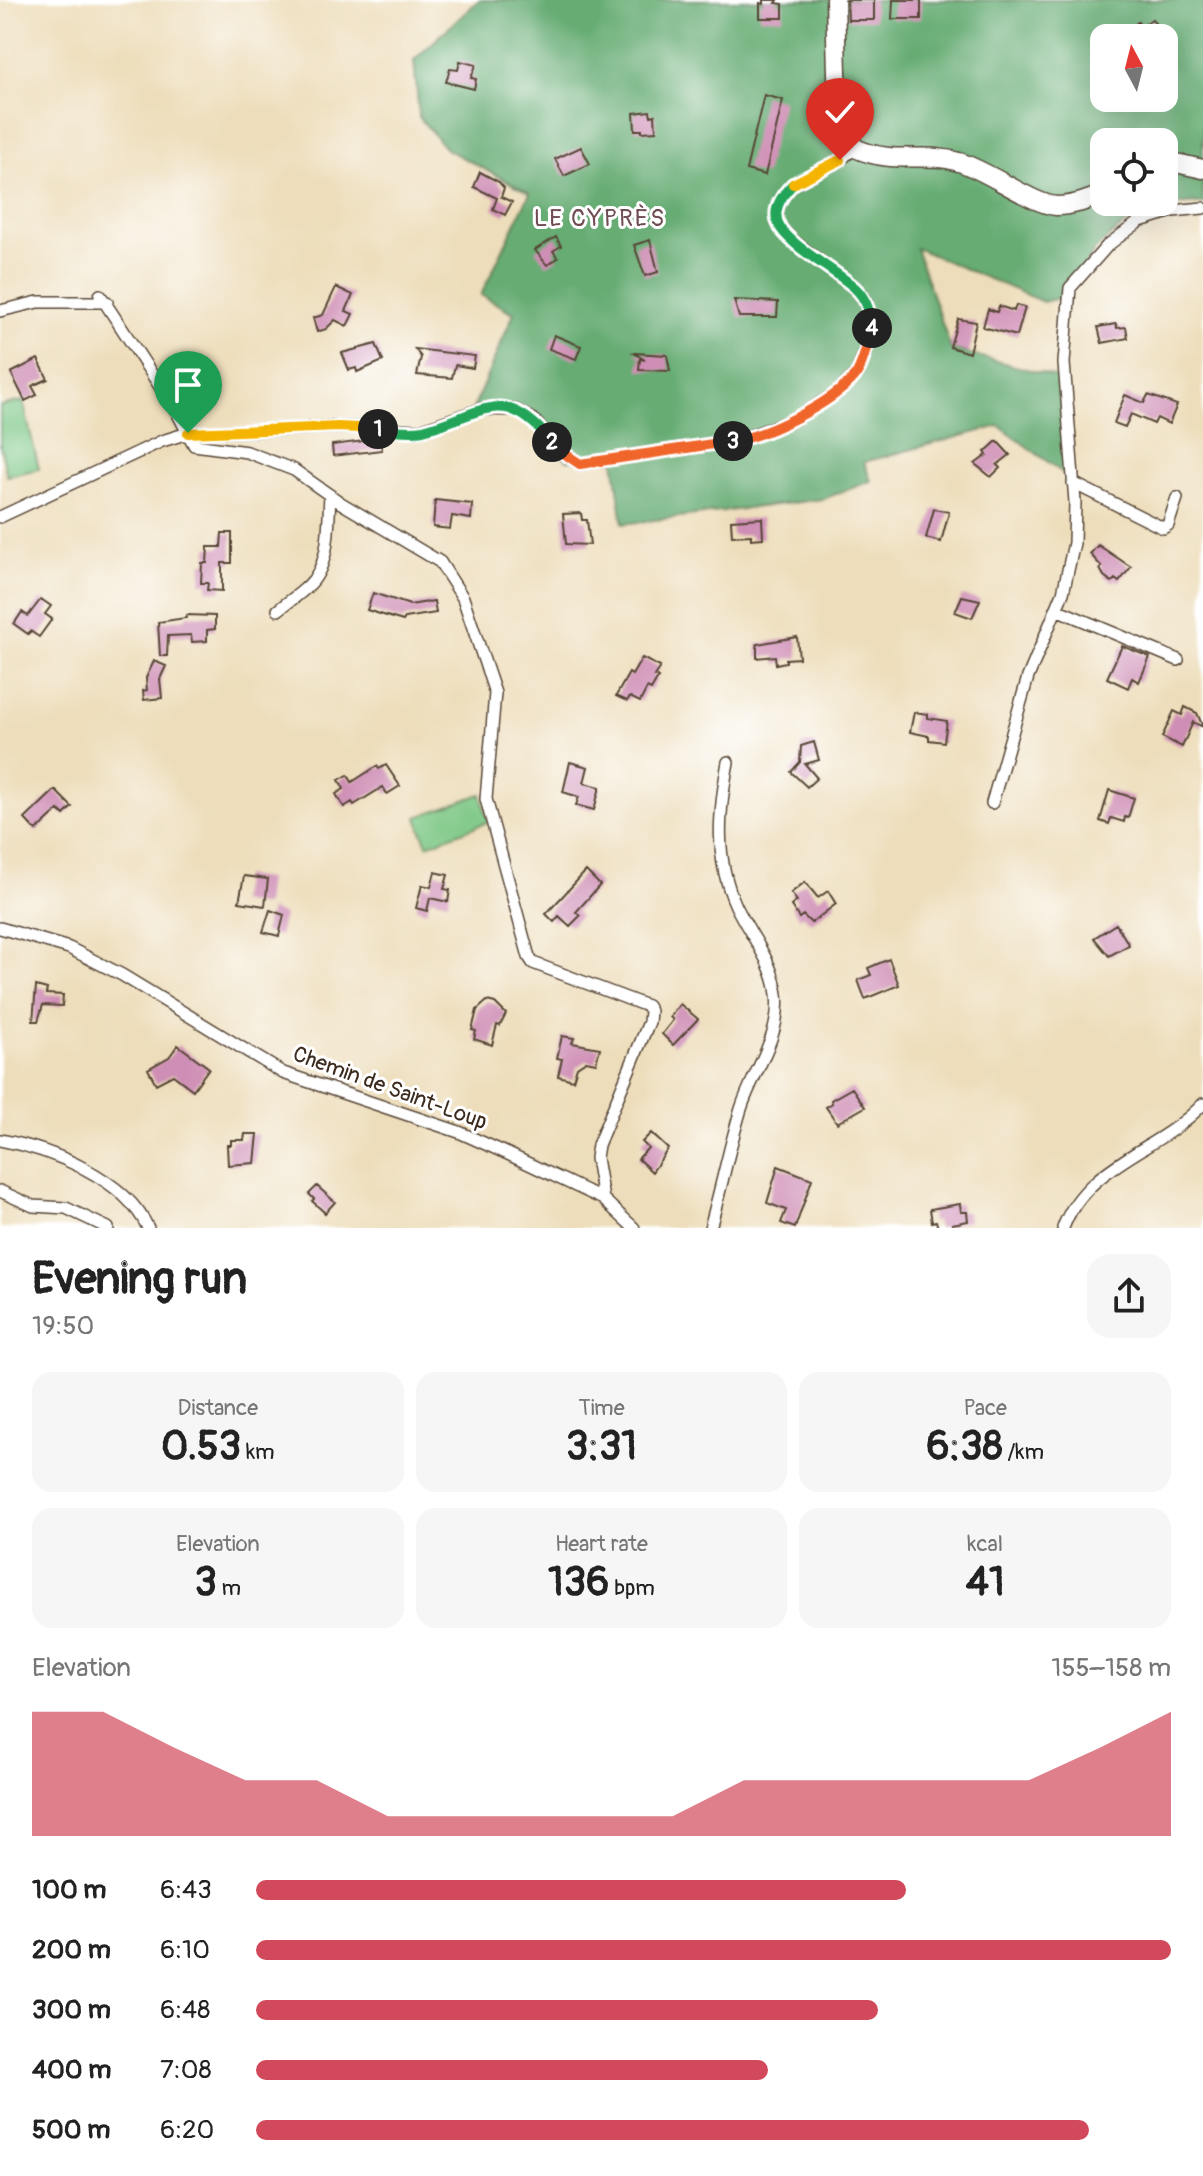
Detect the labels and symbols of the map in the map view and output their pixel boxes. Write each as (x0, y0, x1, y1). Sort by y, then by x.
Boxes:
north arrow (1090, 24, 1178, 112)
pin (806, 78, 874, 160)
district label: LE CYPRÈS (534, 204, 666, 233)
pin: 4 (852, 308, 892, 348)
pin (154, 351, 222, 433)
pin: 1 (358, 409, 398, 449)
pin: 3 (713, 421, 753, 461)
pin: 2 (532, 422, 572, 462)
street label: Chemin de Saint-Loup (289, 1040, 491, 1136)

